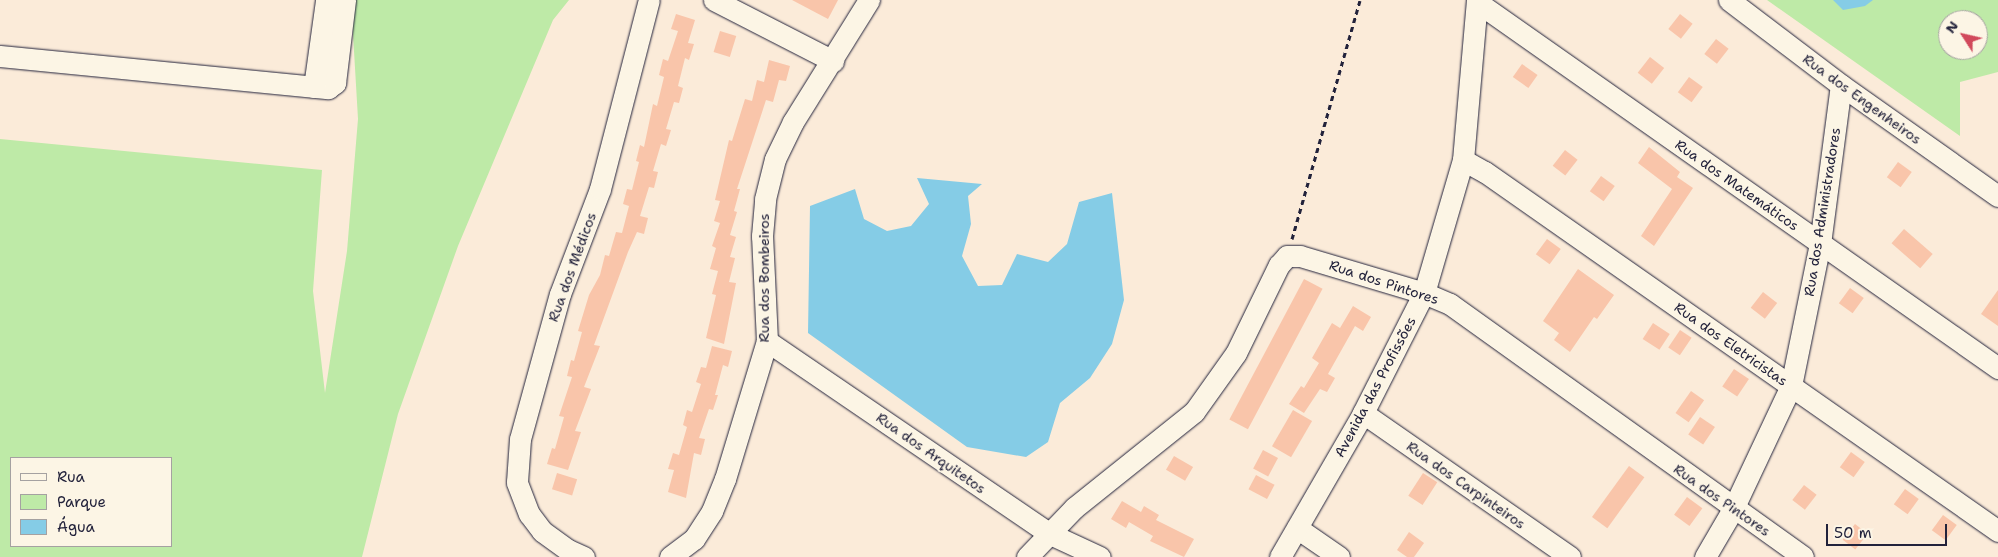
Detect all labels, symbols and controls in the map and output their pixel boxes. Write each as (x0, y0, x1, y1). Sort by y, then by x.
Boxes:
north arrow (1938, 10, 1988, 60)
text: N (1941, 17, 1962, 37)
street label: Rua dos Engenheiros (1799, 50, 1925, 148)
street label: Rua dos Administradores (1800, 126, 1844, 298)
street label: Rua dos Matemáticos (1672, 136, 1802, 234)
street label: Rua dos Médicos (544, 210, 600, 324)
street label: Rua dos Bombeiros (756, 214, 772, 342)
street label: Rua dos Pintores (1327, 256, 1441, 308)
street label: Rua dos Eletricistas (1671, 299, 1791, 389)
street label: Avenida das Profissões (1331, 314, 1419, 460)
street label: Rua dos Arquitetos (873, 409, 989, 497)
street label: Rua dos Carpinteiros (1403, 438, 1529, 532)
legend (10, 457, 172, 547)
street label: Rua dos Pintores (1670, 460, 1774, 540)
text: Rua (57, 467, 85, 487)
text: Parque (57, 492, 106, 512)
scale bar (1828, 514, 1949, 546)
text: Água (57, 517, 95, 537)
text: 50 m (1834, 523, 1872, 543)

